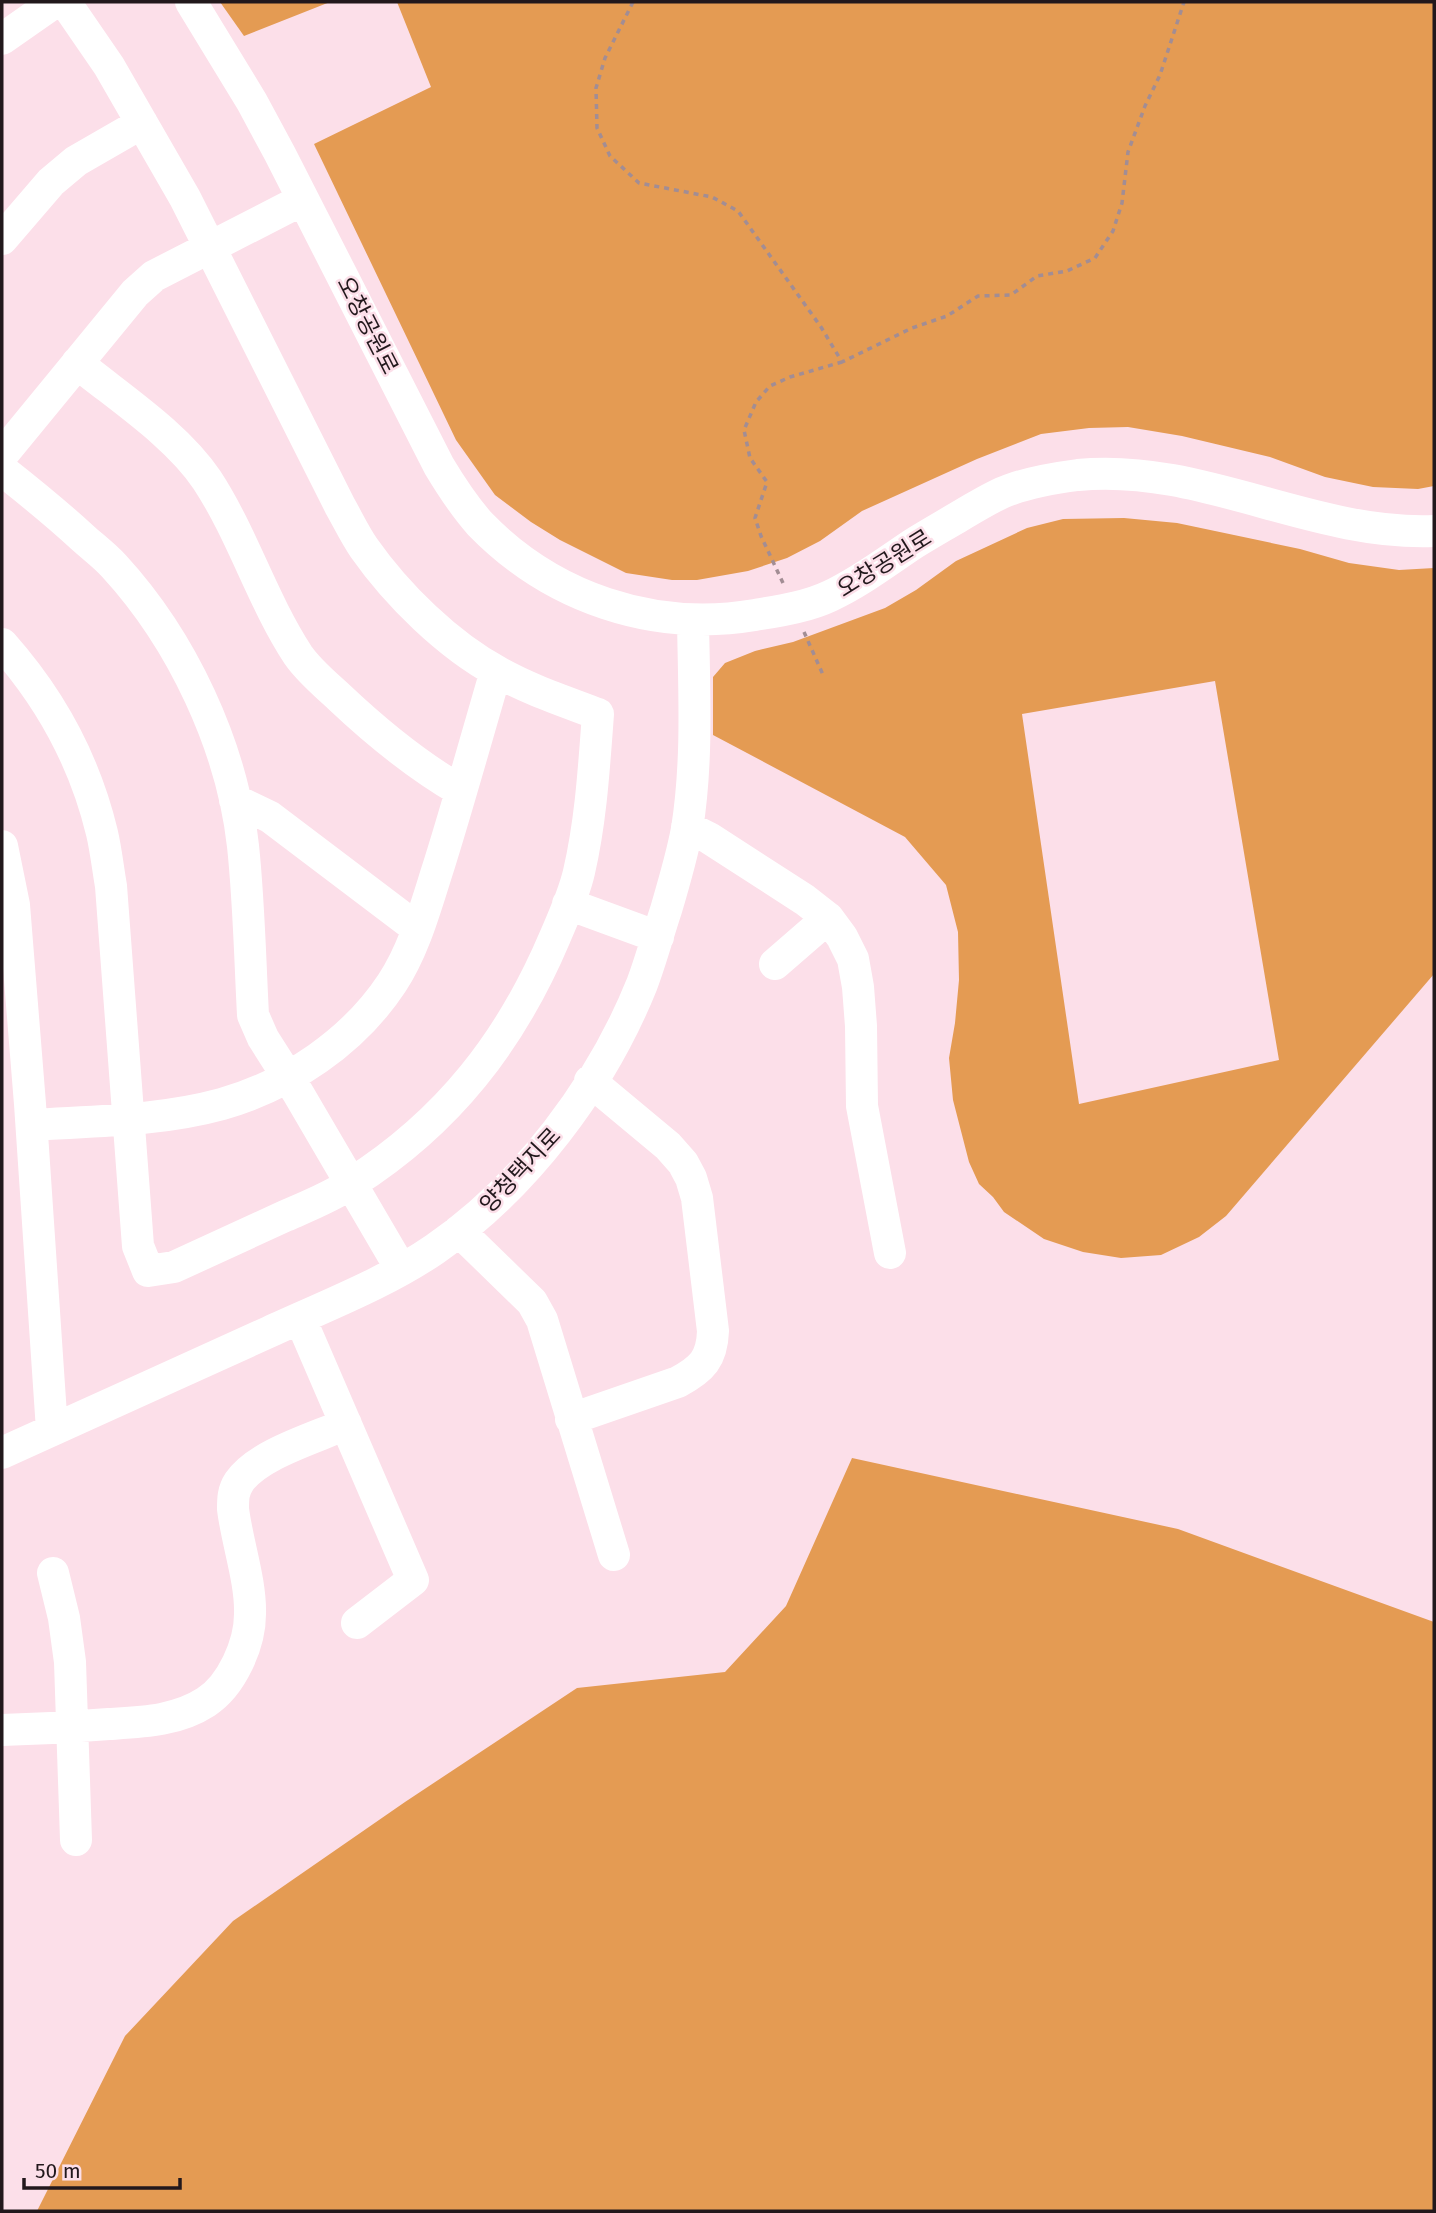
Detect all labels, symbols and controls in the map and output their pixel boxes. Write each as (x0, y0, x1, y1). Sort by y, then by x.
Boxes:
street label: 오창공원로 (332, 272, 404, 378)
street label: 오창공원로 (832, 523, 936, 603)
street label: 양청택지로 (474, 1122, 566, 1218)
scale bar (24, 2146, 180, 2190)
text: 50 m (35, 2158, 81, 2184)

